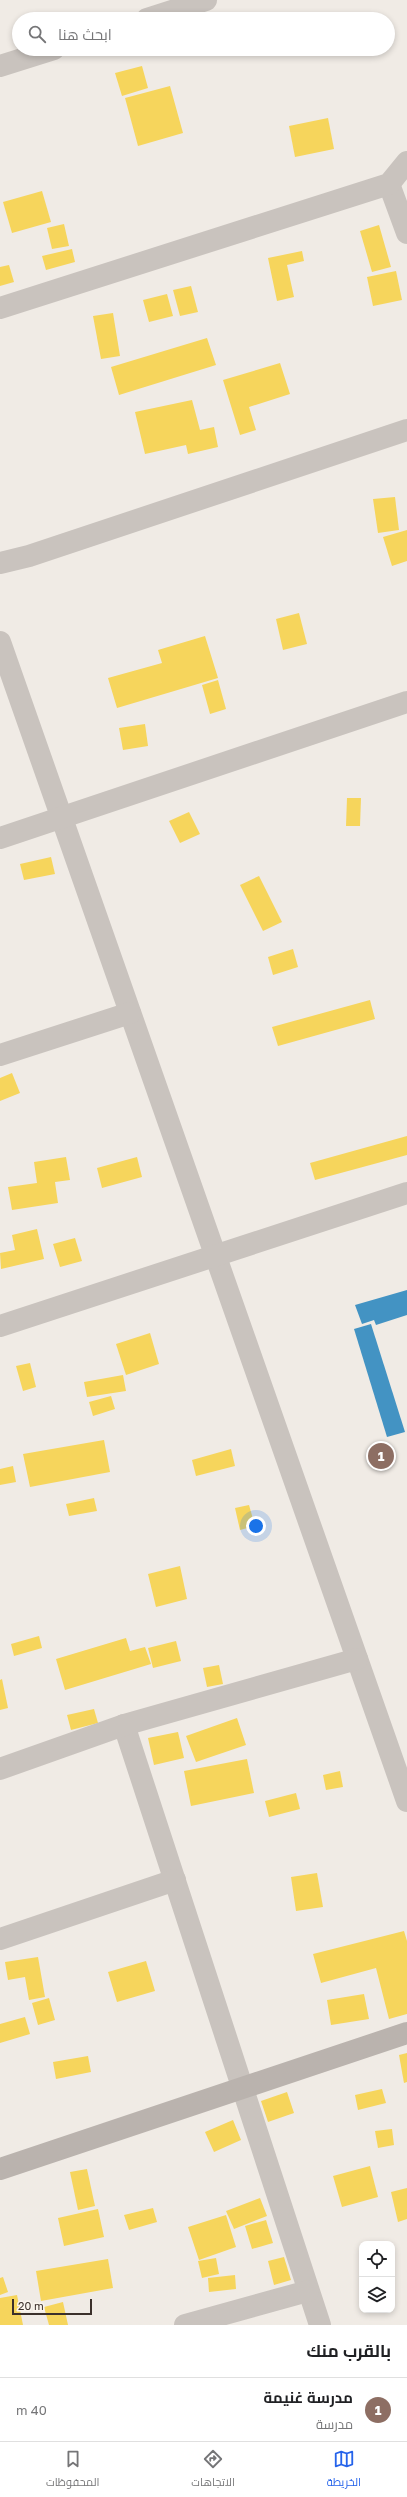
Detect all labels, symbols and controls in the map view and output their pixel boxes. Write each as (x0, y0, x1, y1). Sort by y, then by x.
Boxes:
search box (12, 12, 395, 56)
icon: search (26, 23, 48, 45)
text: ابحث هنا (58, 25, 112, 43)
pin: 1 (368, 1441, 394, 1471)
your location (246, 1516, 266, 1536)
map controls (359, 2241, 395, 2313)
button: locate (359, 2241, 395, 2277)
button: layers (359, 2277, 395, 2313)
scale bar (12, 2297, 92, 2316)
text: 20 m (18, 2299, 44, 2312)
text: بالقرب منك (307, 2340, 391, 2361)
text: مدرسة غنيمة (263, 2388, 353, 2406)
text: 40 m (16, 2402, 47, 2418)
text: 1 (375, 2402, 381, 2418)
text: مدرسة (316, 2416, 353, 2432)
tab: المحفوظات (46, 2448, 99, 2492)
tab: الاتجاهات (191, 2448, 235, 2492)
tab: الخريطة (327, 2448, 361, 2492)

